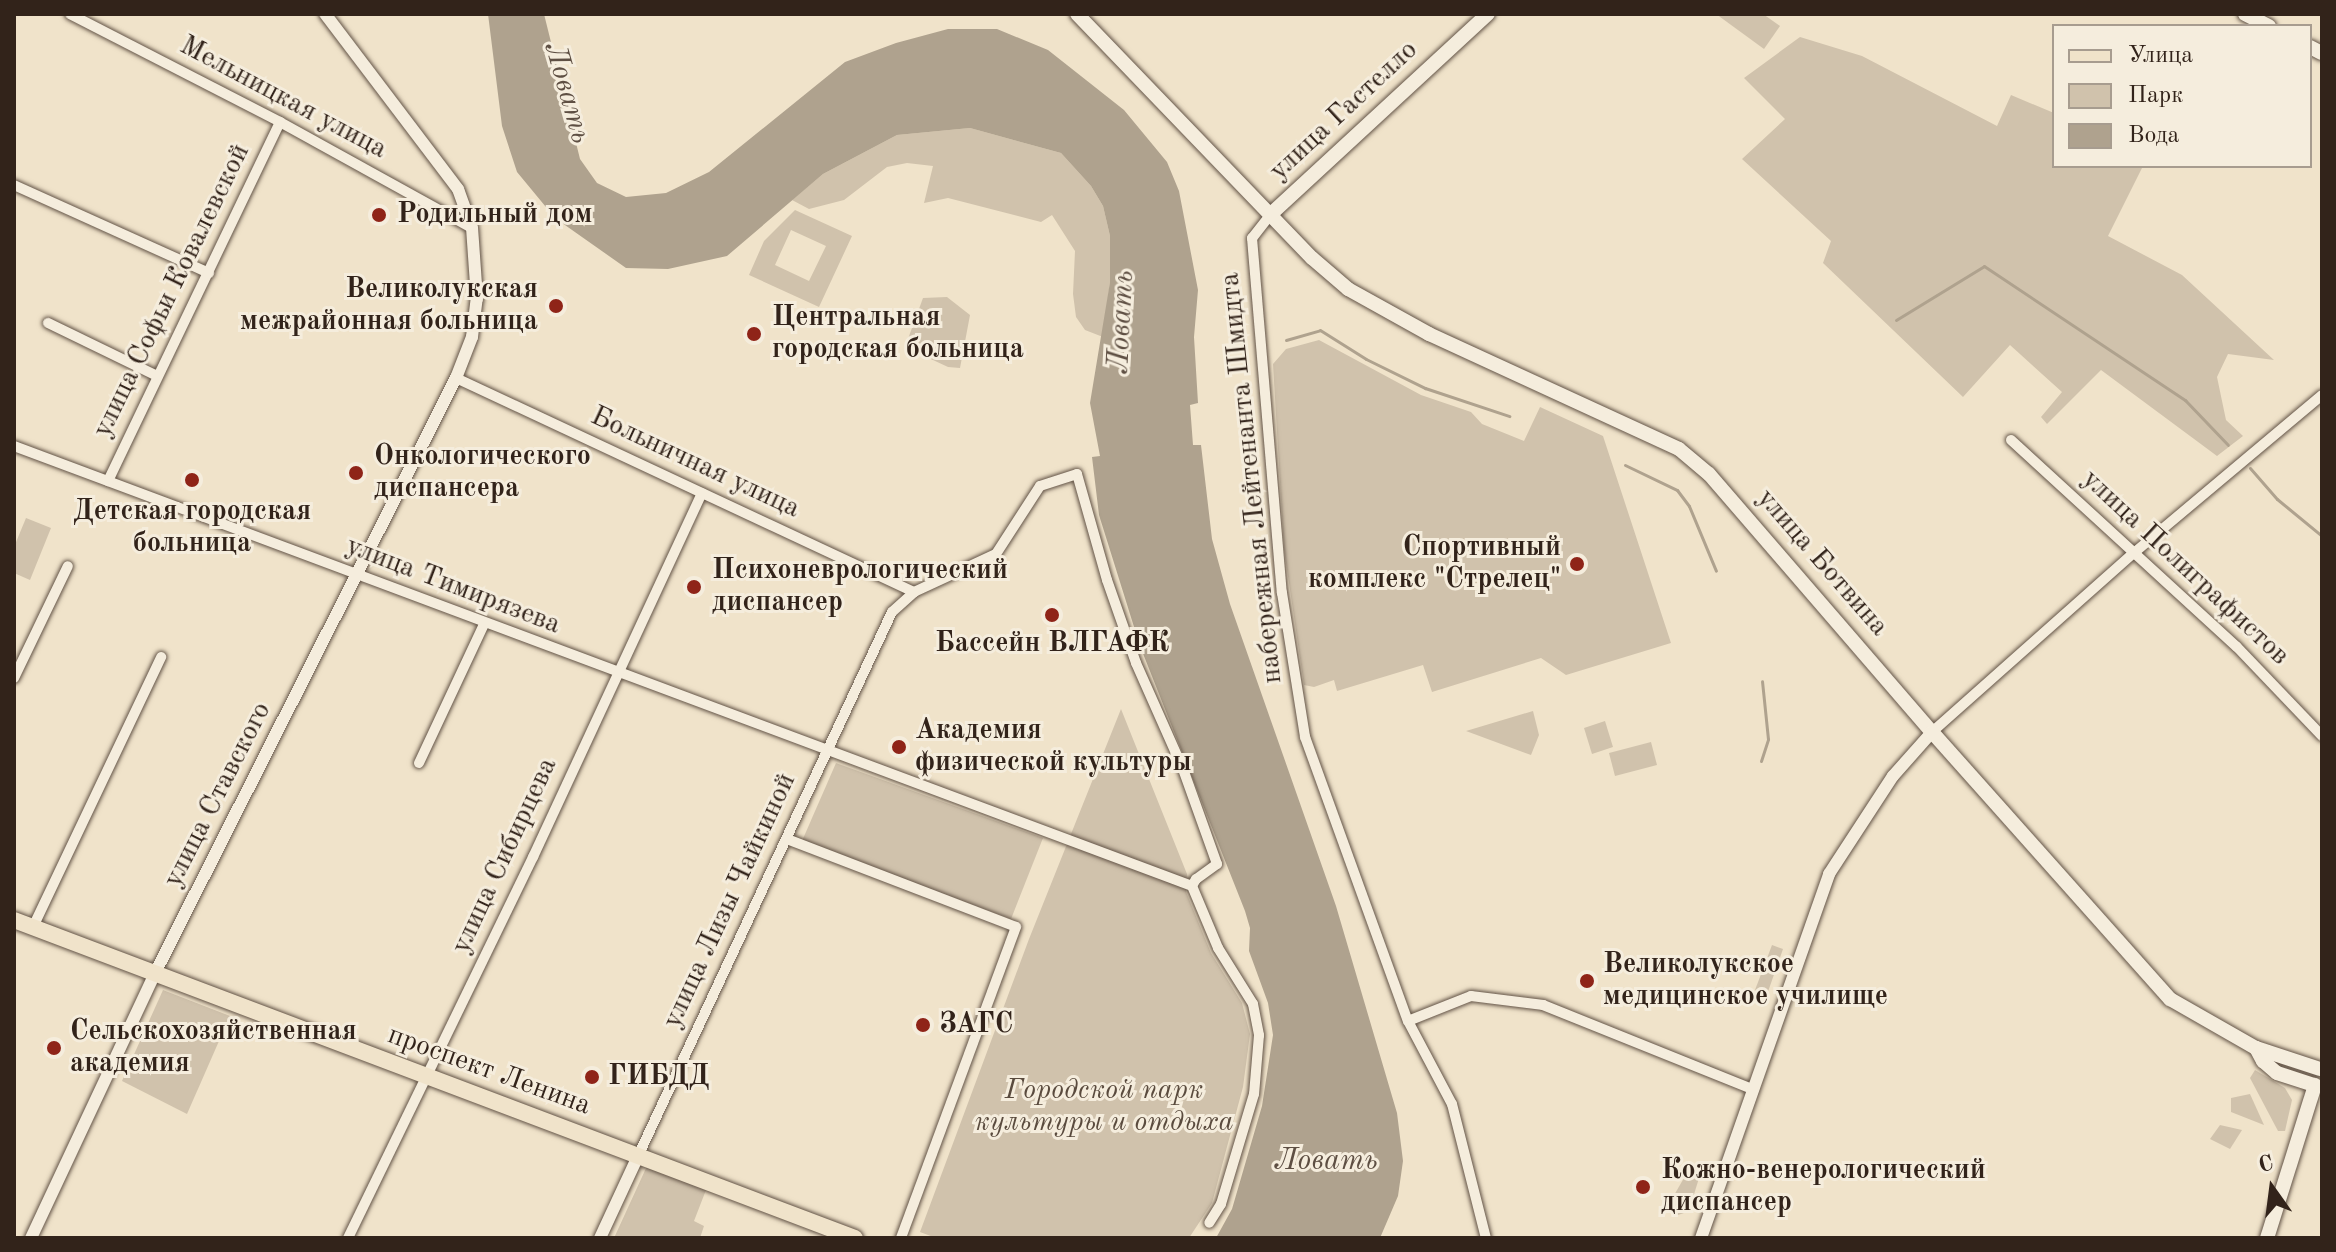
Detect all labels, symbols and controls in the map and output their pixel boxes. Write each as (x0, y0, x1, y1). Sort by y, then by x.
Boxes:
legend (2052, 24, 2312, 168)
street label: Мельницкая улица (174, 29, 392, 167)
street label: улица Гастелло (1263, 34, 1425, 188)
water label: Ловать (535, 38, 599, 148)
text: Улица (2128, 44, 2193, 68)
text: Парк (2128, 84, 2183, 108)
text: Вода (2128, 124, 2179, 148)
street label: улица Софьи Ковалевской (86, 139, 258, 443)
place label: Родильный дом (397, 198, 593, 232)
marker: Родильный дом (368, 204, 390, 226)
water label: Ловать (1101, 269, 1143, 375)
street label: набережная Лейтенанта Шмидта (1214, 271, 1290, 685)
place label: Великолукская межрайонная больница (240, 273, 538, 339)
marker: Великолукская межрайонная больница (545, 295, 567, 317)
place label: Центральная городская больница (772, 301, 1024, 367)
marker: Центральная городская больница (743, 323, 765, 345)
street label: Больничная улица (585, 400, 805, 526)
place label: Онкологического диспансера (374, 440, 591, 506)
marker: Онкологического диспансера (345, 462, 367, 484)
street label: улица Полиграфистов (2074, 463, 2296, 673)
marker: Детская городская больница (181, 469, 203, 491)
street label: улица Ботвина (1749, 483, 1895, 643)
place label: Детская городская больница (73, 495, 311, 561)
street label: улица Тимирязева (341, 530, 565, 642)
place label: Спортивный комплекс "Стрелец" (1308, 531, 1561, 597)
place label: Психоневрологический диспансер (712, 554, 1008, 620)
marker: Спортивный комплекс "Стрелец" (1568, 555, 1586, 573)
marker: Психоневрологический диспансер (683, 576, 705, 598)
marker: Бассейн ВЛГАФК (1043, 606, 1061, 624)
place label: Бассейн ВЛГАФК (935, 627, 1169, 661)
street label: улица Ставского (157, 697, 279, 893)
place label: Aкадемия физической культуры (915, 714, 1192, 780)
marker: Aкадемия физической культуры (890, 738, 908, 756)
street label: улица Сибирцева (445, 753, 565, 959)
street label: улица Лизы Чайкиной (656, 768, 804, 1034)
place label: Великолукское медицинское училище (1603, 948, 1888, 1014)
marker: Великолукское медицинское училище (1578, 972, 1596, 990)
place label: ЗАГС (939, 1008, 1013, 1042)
place label: Сельскохозяйственная академия (70, 1015, 357, 1081)
marker: ЗАГС (914, 1016, 932, 1034)
street label: проспект Ленина (383, 1019, 595, 1123)
marker: Сельскохозяйственная академия (45, 1039, 63, 1057)
place label: ГИБДД (608, 1060, 710, 1094)
marker: ГИБДД (583, 1068, 601, 1086)
park label: Городской парк культуры и отдыха (974, 1074, 1234, 1140)
water label: Ловать (1274, 1143, 1378, 1179)
north arrow (2232, 1148, 2312, 1228)
text: С (2256, 1152, 2276, 1177)
place label: Кожно-венерологический диспансер (1661, 1154, 1986, 1220)
marker: Кожно-венерологический диспансер (1632, 1176, 1654, 1198)

